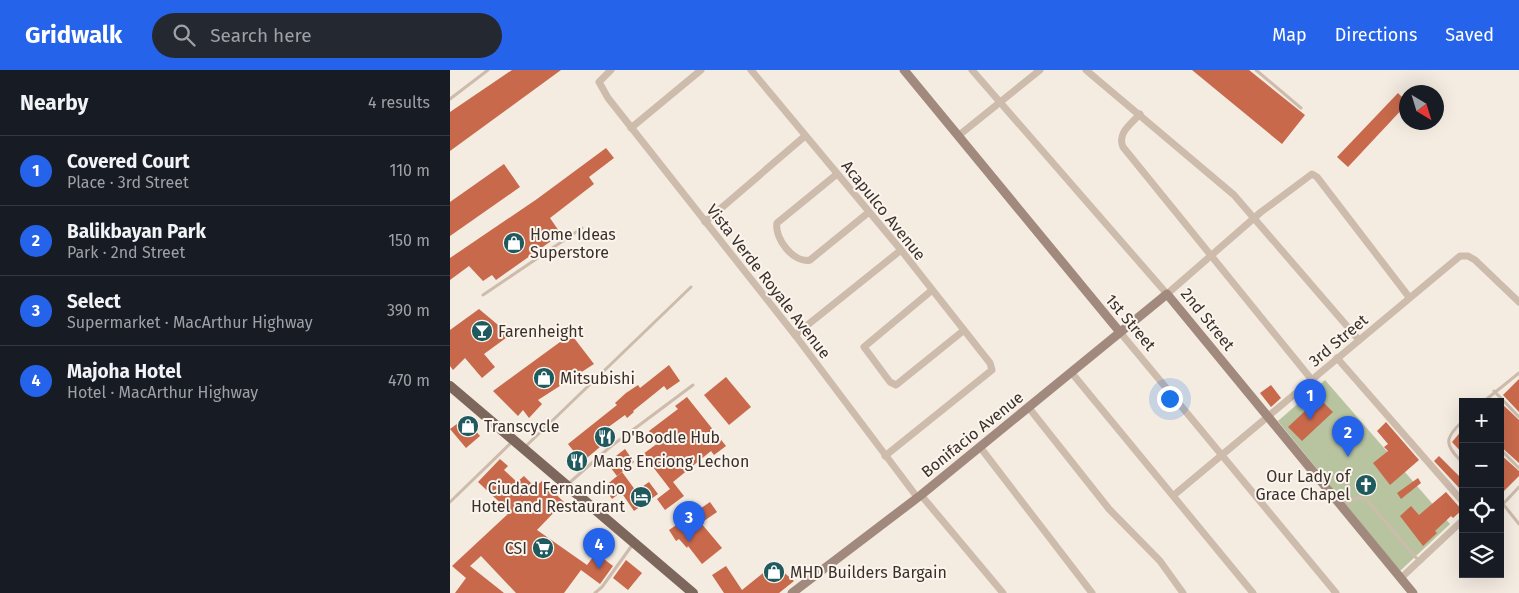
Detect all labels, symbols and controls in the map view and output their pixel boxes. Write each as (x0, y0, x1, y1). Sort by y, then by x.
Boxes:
search box (152, 13, 502, 58)
text: Gridwalk (25, 21, 122, 49)
icon: search (170, 21, 198, 49)
text: Search here (210, 24, 312, 47)
text: Map (1272, 24, 1307, 46)
text: Directions (1335, 24, 1417, 46)
text: Saved (1445, 24, 1494, 46)
north arrow (1399, 85, 1444, 130)
text: Nearby (20, 90, 88, 116)
text: 4 results (368, 93, 430, 112)
text: Covered Court (67, 150, 189, 173)
street label: Acapulco Avenue (838, 157, 930, 264)
text: 1 (32, 161, 40, 180)
text: 110 m (389, 161, 430, 180)
text: Place · 3rd Street (67, 173, 189, 192)
street label: Vista Verde Royale Avenue (702, 200, 835, 362)
text: Balikbayan Park (67, 220, 206, 243)
place label: Home Ideas Superstore (530, 225, 616, 262)
text: 2 (32, 231, 40, 250)
text: 150 m (388, 231, 430, 250)
shop icon: Home Ideas Superstore (502, 231, 526, 255)
text: Park · 2nd Street (67, 243, 185, 262)
street label: 2nd Street (1177, 284, 1239, 354)
text: Select (67, 290, 121, 313)
street label: 1st Street (1102, 290, 1160, 355)
text: 3 (32, 301, 40, 320)
text: 390 m (387, 301, 430, 320)
street label: 3rd Street (1305, 310, 1372, 370)
text: Supermarket · MacArthur Highway (67, 313, 313, 332)
bar icon: Farenheight (470, 319, 494, 343)
place label: Farenheight (498, 322, 584, 341)
text: Majoha Hotel (67, 360, 181, 383)
shop icon: Mitsubishi (532, 366, 556, 390)
place label: Mitsubishi (560, 369, 635, 388)
text: 4 (31, 371, 41, 390)
text: 470 m (388, 371, 430, 390)
pin: 1 (1294, 379, 1326, 420)
text: Hotel · MacArthur Highway (67, 383, 258, 402)
your location (1157, 386, 1183, 412)
street label: Bonifacio Avenue (918, 388, 1027, 481)
map controls (1459, 398, 1504, 578)
button: + (1459, 398, 1504, 443)
shop icon: Transcycle (456, 414, 480, 438)
pin: 2 (1332, 416, 1364, 457)
place label: Transcycle (484, 417, 559, 436)
restaurant icon: D'Boodle Hub (593, 425, 617, 449)
place label: D'Boodle Hub (621, 428, 720, 447)
button: − (1459, 443, 1504, 488)
restaurant icon: Mang Enciong Lechon (565, 449, 589, 473)
place label: Mang Enciong Lechon (593, 452, 749, 471)
place label: Our Lady of Grace Chapel (1256, 467, 1352, 504)
church icon: Our Lady of Grace Chapel (1354, 473, 1378, 497)
place label: Ciudad Fernandino Hotel and Restaurant (471, 479, 625, 516)
hotel icon: Ciudad Fernandino Hotel and Restaurant (629, 485, 653, 509)
button: locate (1459, 488, 1504, 533)
pin: 3 (673, 501, 705, 542)
pin: 4 (583, 528, 615, 569)
button: layers (1459, 533, 1504, 578)
supermarket icon: CSI (531, 536, 555, 560)
place label: CSI (505, 539, 527, 558)
shop icon: MHD Builders Bargain (762, 560, 786, 584)
place label: MHD Builders Bargain (790, 563, 947, 582)

